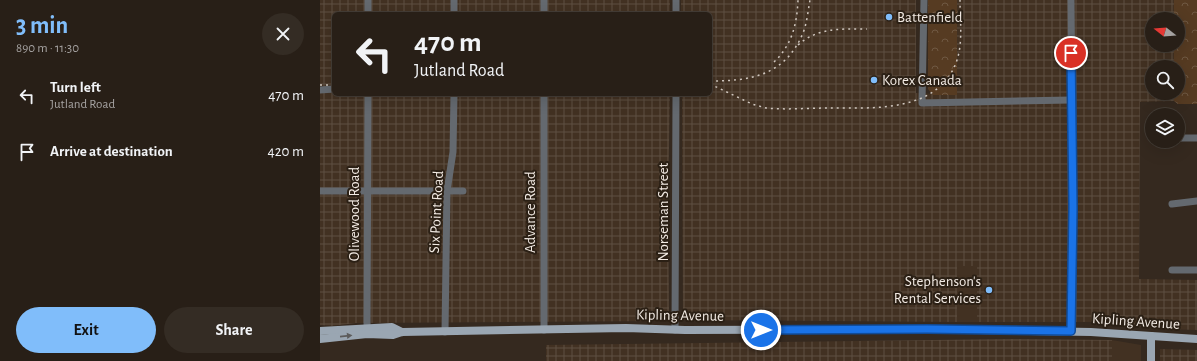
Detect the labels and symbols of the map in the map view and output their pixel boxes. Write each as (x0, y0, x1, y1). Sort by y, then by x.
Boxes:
place label: Battenfield (897, 10, 963, 25)
marker: Battenfield (884, 12, 894, 22)
north arrow (1145, 12, 1185, 52)
pin (1054, 36, 1088, 70)
place label: Korex Canada (882, 73, 962, 88)
marker: Korex Canada (869, 75, 879, 85)
street label: Norseman Street (656, 162, 671, 261)
street label: Olivewood Road (347, 166, 362, 261)
street label: Six Point Road (427, 170, 446, 254)
street label: Advance Road (523, 171, 538, 253)
place label: Stephenson's Rental Services (894, 274, 981, 306)
marker: Stephenson's Rental Services (984, 285, 994, 295)
street label: Kipling Avenue (636, 307, 724, 324)
position arrow (740, 309, 782, 351)
street label: Kipling Avenue (1092, 311, 1180, 332)
one-way arrow (339, 333, 352, 340)

